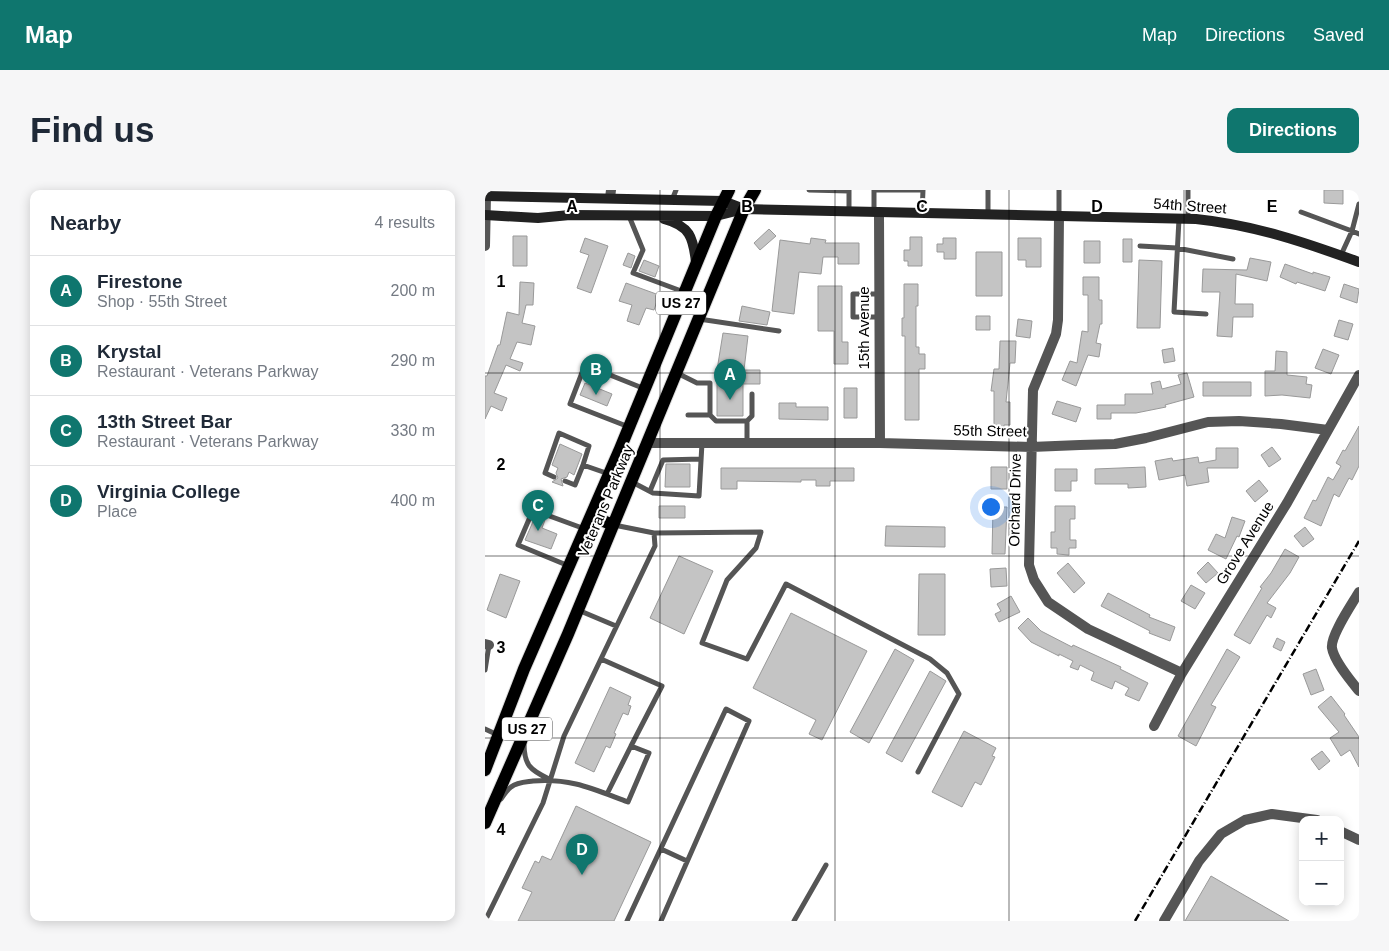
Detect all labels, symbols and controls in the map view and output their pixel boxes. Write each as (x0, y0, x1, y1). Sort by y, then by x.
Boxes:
text: Map (25, 21, 73, 48)
text: Map (1142, 25, 1177, 45)
text: Directions (1205, 25, 1285, 45)
text: Saved (1313, 25, 1364, 45)
button: Directions (1227, 108, 1359, 153)
text: Find us (30, 110, 154, 149)
street label: 54th Street (1153, 194, 1228, 217)
text: A (566, 198, 578, 215)
text: B (741, 198, 753, 215)
text: C (916, 198, 928, 215)
text: D (1091, 198, 1103, 215)
text: E (1267, 198, 1278, 215)
text: Nearby (50, 211, 121, 234)
text: 4 results (375, 214, 435, 231)
text: Firestone (97, 271, 183, 292)
text: 1 (497, 273, 506, 290)
text: A (60, 282, 72, 299)
text: 200 m (391, 282, 435, 299)
street label: 15th Avenue (855, 286, 872, 370)
road number: US 27 (656, 292, 706, 315)
text: Shop · 55th Street (97, 293, 227, 310)
text: Krystal (97, 341, 161, 362)
text: B (60, 352, 72, 369)
text: 290 m (391, 352, 435, 369)
pin: B (580, 354, 612, 395)
pin: A (714, 359, 746, 400)
text: Restaurant · Veterans Parkway (97, 363, 318, 380)
text: 13th Street Bar (97, 411, 232, 432)
street label: 55th Street (953, 421, 1028, 440)
text: C (60, 422, 72, 439)
text: 330 m (391, 422, 435, 439)
text: Restaurant · Veterans Parkway (97, 433, 318, 450)
street label: Veterans Parkway (574, 441, 637, 560)
street label: Orchard Drive (1005, 453, 1024, 547)
text: 2 (497, 456, 506, 473)
text: Virginia College (97, 481, 240, 502)
pin: C (522, 490, 554, 531)
text: D (60, 492, 72, 509)
text: 400 m (391, 492, 435, 509)
your location (978, 494, 1004, 520)
street label: Grove Avenue (1212, 498, 1277, 587)
text: Place (97, 503, 137, 520)
text: 3 (497, 639, 506, 656)
road number: US 27 (502, 718, 552, 740)
map controls (1299, 816, 1344, 906)
button: + (1299, 816, 1344, 861)
text: 4 (497, 821, 506, 838)
pin: D (566, 834, 598, 875)
button: − (1299, 861, 1344, 906)

